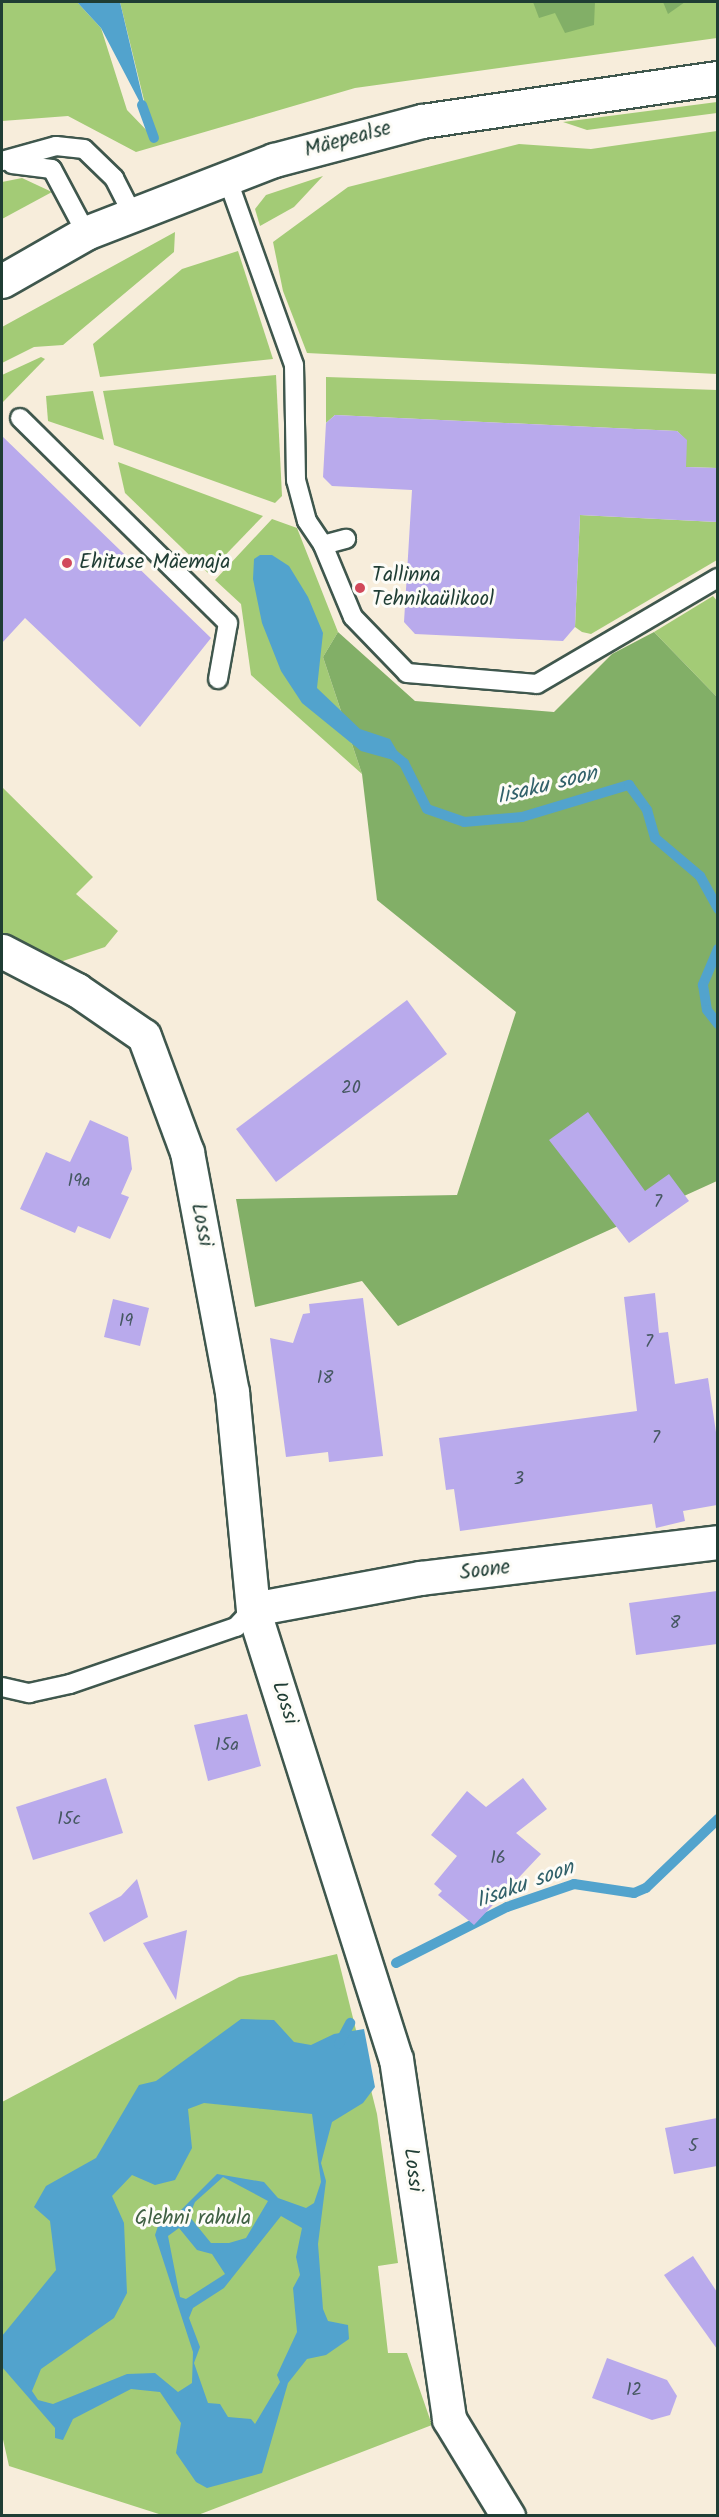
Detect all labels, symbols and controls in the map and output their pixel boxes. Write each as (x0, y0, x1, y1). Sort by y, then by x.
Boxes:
street label: Mäepealse (302, 116, 394, 164)
place label: Ehituse Mäemaja (79, 550, 230, 576)
marker: Ehituse Mäemaja (60, 556, 74, 570)
place label: Tallinna Tehnikaülikool (372, 563, 494, 613)
marker: Tallinna Tehnikaülikool (353, 581, 367, 595)
water label: Iisaku soon (494, 761, 600, 811)
house number: 20 (341, 1078, 361, 1100)
house number: 19a (68, 1171, 90, 1193)
house number: 7 (654, 1192, 662, 1214)
street label: Lossi (184, 1201, 218, 1249)
house number: 19 (119, 1311, 133, 1333)
house number: 7 (645, 1332, 653, 1354)
house number: 18 (317, 1368, 333, 1390)
house number: 7 (652, 1428, 660, 1450)
house number: 3 (514, 1469, 524, 1491)
street label: Soone (458, 1555, 512, 1587)
house number: 8 (670, 1613, 680, 1635)
street label: Lossi (265, 1678, 303, 1728)
house number: 15a (215, 1735, 239, 1757)
house number: 15c (57, 1809, 81, 1831)
house number: 16 (490, 1848, 506, 1870)
water label: Iisaku soon (472, 1855, 578, 1915)
house number: 5 (688, 2136, 698, 2158)
street label: Lossi (397, 2147, 427, 2193)
park label: Glehni rahula (135, 2206, 251, 2232)
house number: 12 (626, 2380, 642, 2402)

